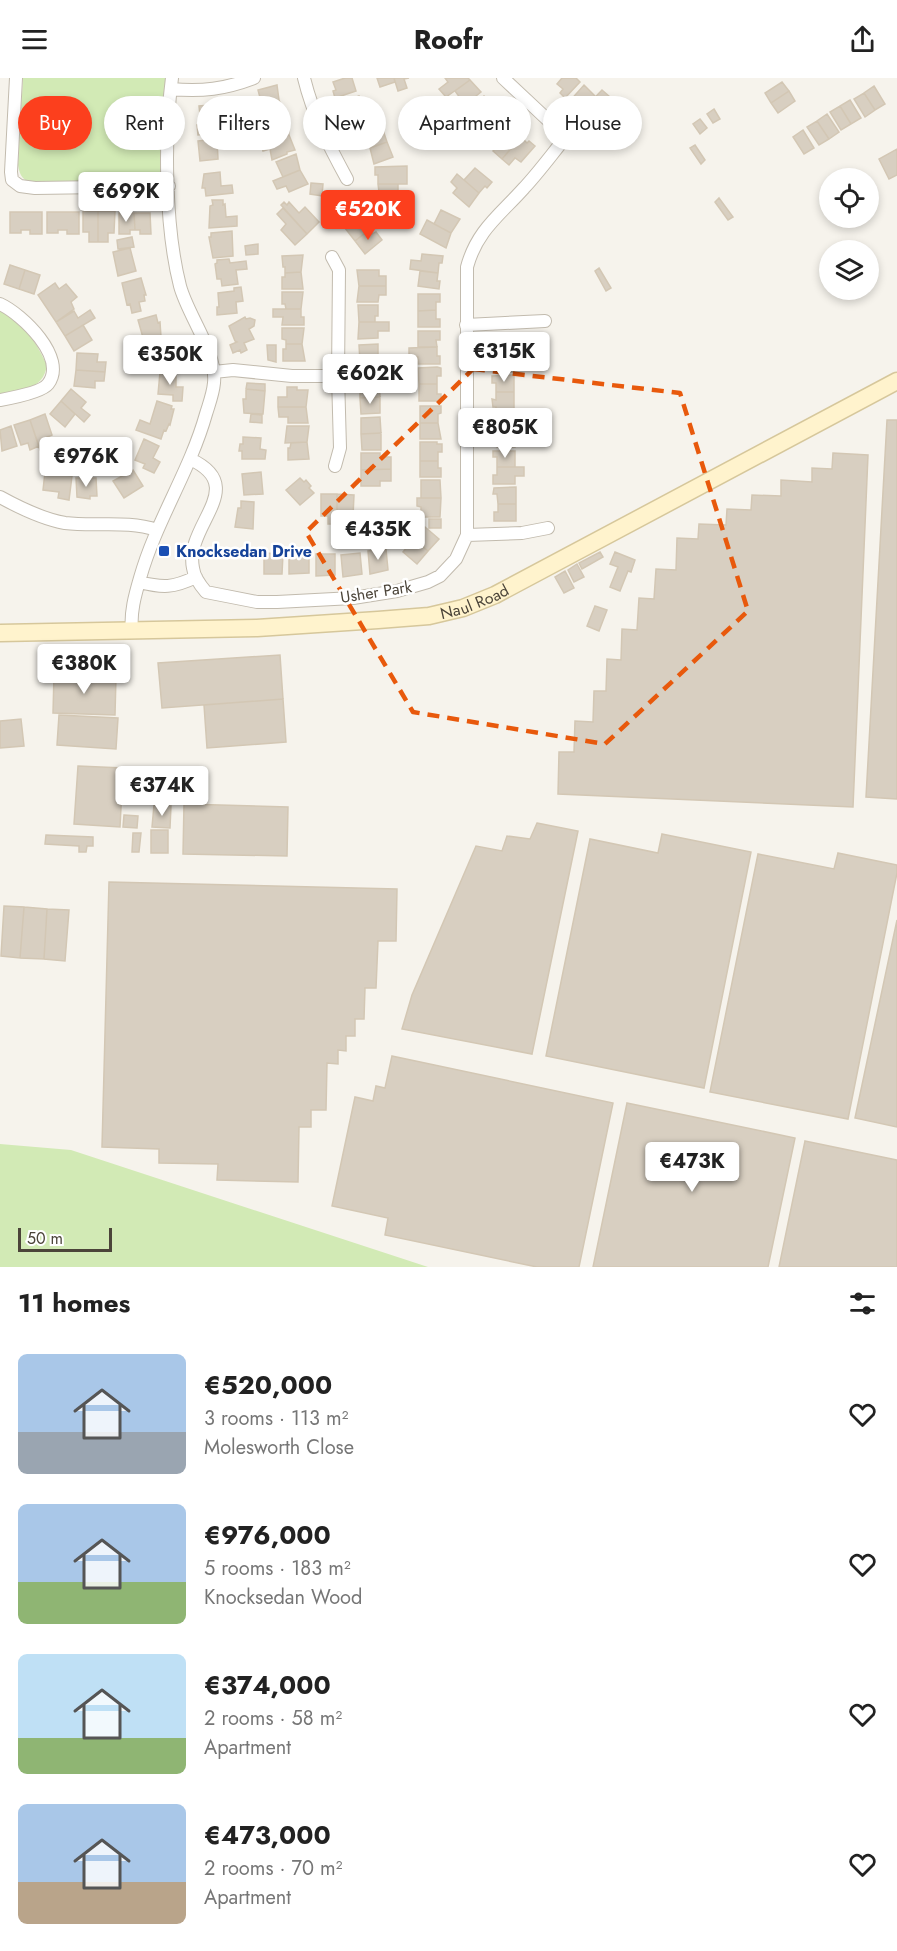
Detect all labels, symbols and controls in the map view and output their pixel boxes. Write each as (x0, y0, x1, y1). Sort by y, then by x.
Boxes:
text: Roofr (414, 20, 483, 59)
icon: menu (18, 23, 51, 56)
icon: share (846, 23, 879, 56)
chip: Buy (18, 96, 92, 150)
chip: Rent (104, 96, 185, 150)
chip: Filters (197, 96, 291, 150)
chip: New (303, 96, 386, 150)
chip: Apartment (398, 96, 531, 150)
chip: House (543, 96, 642, 150)
map controls (819, 168, 879, 300)
button: locate (819, 168, 879, 228)
pin: €699K (84, 172, 168, 223)
text: €699K (92, 177, 160, 206)
pin: €520K (326, 190, 410, 241)
text: €520K (335, 195, 401, 224)
button: layers (819, 240, 879, 300)
pin: €315K (462, 332, 546, 383)
pin: €350K (128, 335, 212, 386)
text: €315K (473, 337, 535, 366)
text: €350K (137, 340, 203, 369)
pin: €602K (328, 354, 412, 405)
text: €602K (337, 359, 403, 388)
pin: €805K (463, 408, 547, 459)
text: €805K (472, 413, 538, 442)
pin: €976K (44, 437, 128, 488)
text: €976K (53, 442, 119, 471)
pin: €435K (336, 510, 420, 561)
text: €435K (345, 515, 411, 544)
place label: Knocksedan Drive (176, 540, 312, 563)
marker: Knocksedan Drive (157, 544, 171, 558)
street label: Usher Park (339, 575, 414, 609)
street label: Naul Road (438, 578, 513, 625)
pin: €380K (42, 644, 126, 695)
text: €380K (51, 649, 117, 678)
pin: €374K (120, 766, 204, 817)
text: €374K (129, 771, 195, 800)
pin: €473K (650, 1142, 734, 1193)
text: €473K (659, 1147, 725, 1176)
scale bar (18, 1225, 112, 1252)
text: 50 m (27, 1227, 63, 1250)
text: 11 homes (18, 1284, 130, 1322)
icon: filters (846, 1287, 879, 1320)
text: €520,000 (204, 1366, 332, 1404)
icon: home (66, 1378, 138, 1450)
icon: heart (846, 1398, 879, 1431)
text: 3 rooms · 113 m² (204, 1404, 348, 1433)
text: Molesworth Close (204, 1433, 354, 1462)
text: €976,000 (204, 1516, 331, 1554)
icon: home (66, 1528, 138, 1600)
icon: heart (846, 1548, 879, 1581)
text: 5 rooms · 183 m² (204, 1554, 351, 1583)
text: Knocksedan Wood (204, 1583, 362, 1612)
text: €374,000 (204, 1666, 331, 1704)
icon: home (66, 1678, 138, 1750)
icon: heart (846, 1698, 879, 1731)
text: 2 rooms · 58 m² (204, 1704, 342, 1733)
text: Apartment (204, 1733, 291, 1762)
text: €473,000 (204, 1816, 331, 1854)
icon: home (66, 1828, 138, 1900)
icon: heart (846, 1848, 879, 1881)
text: 2 rooms · 70 m² (204, 1854, 342, 1883)
text: Apartment (204, 1883, 291, 1912)

